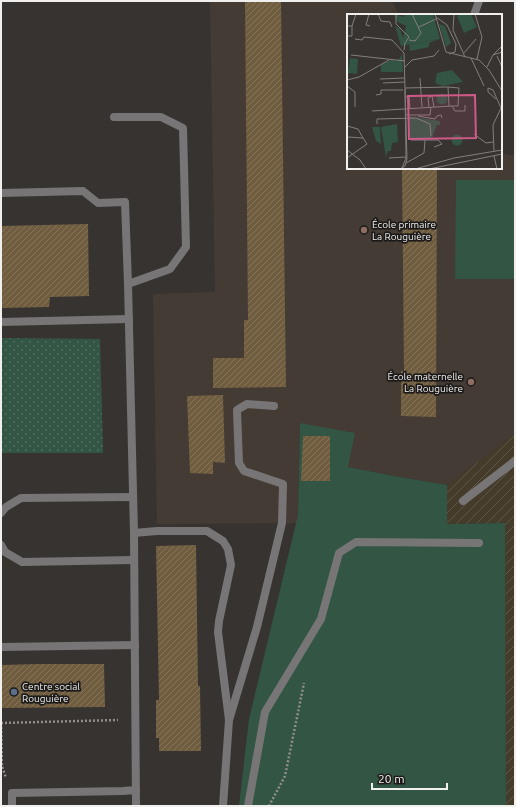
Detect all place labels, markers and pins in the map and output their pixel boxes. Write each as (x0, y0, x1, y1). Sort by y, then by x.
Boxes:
place label: École primaire La Rouguière (372, 218, 436, 242)
marker: École primaire La Rouguière (359, 225, 369, 235)
place label: École maternelle La Rouguière (388, 370, 463, 394)
marker: École maternelle La Rouguière (466, 377, 476, 387)
place label: Centre social Rouguière (22, 681, 80, 704)
marker: Centre social Rouguière (9, 687, 19, 697)

